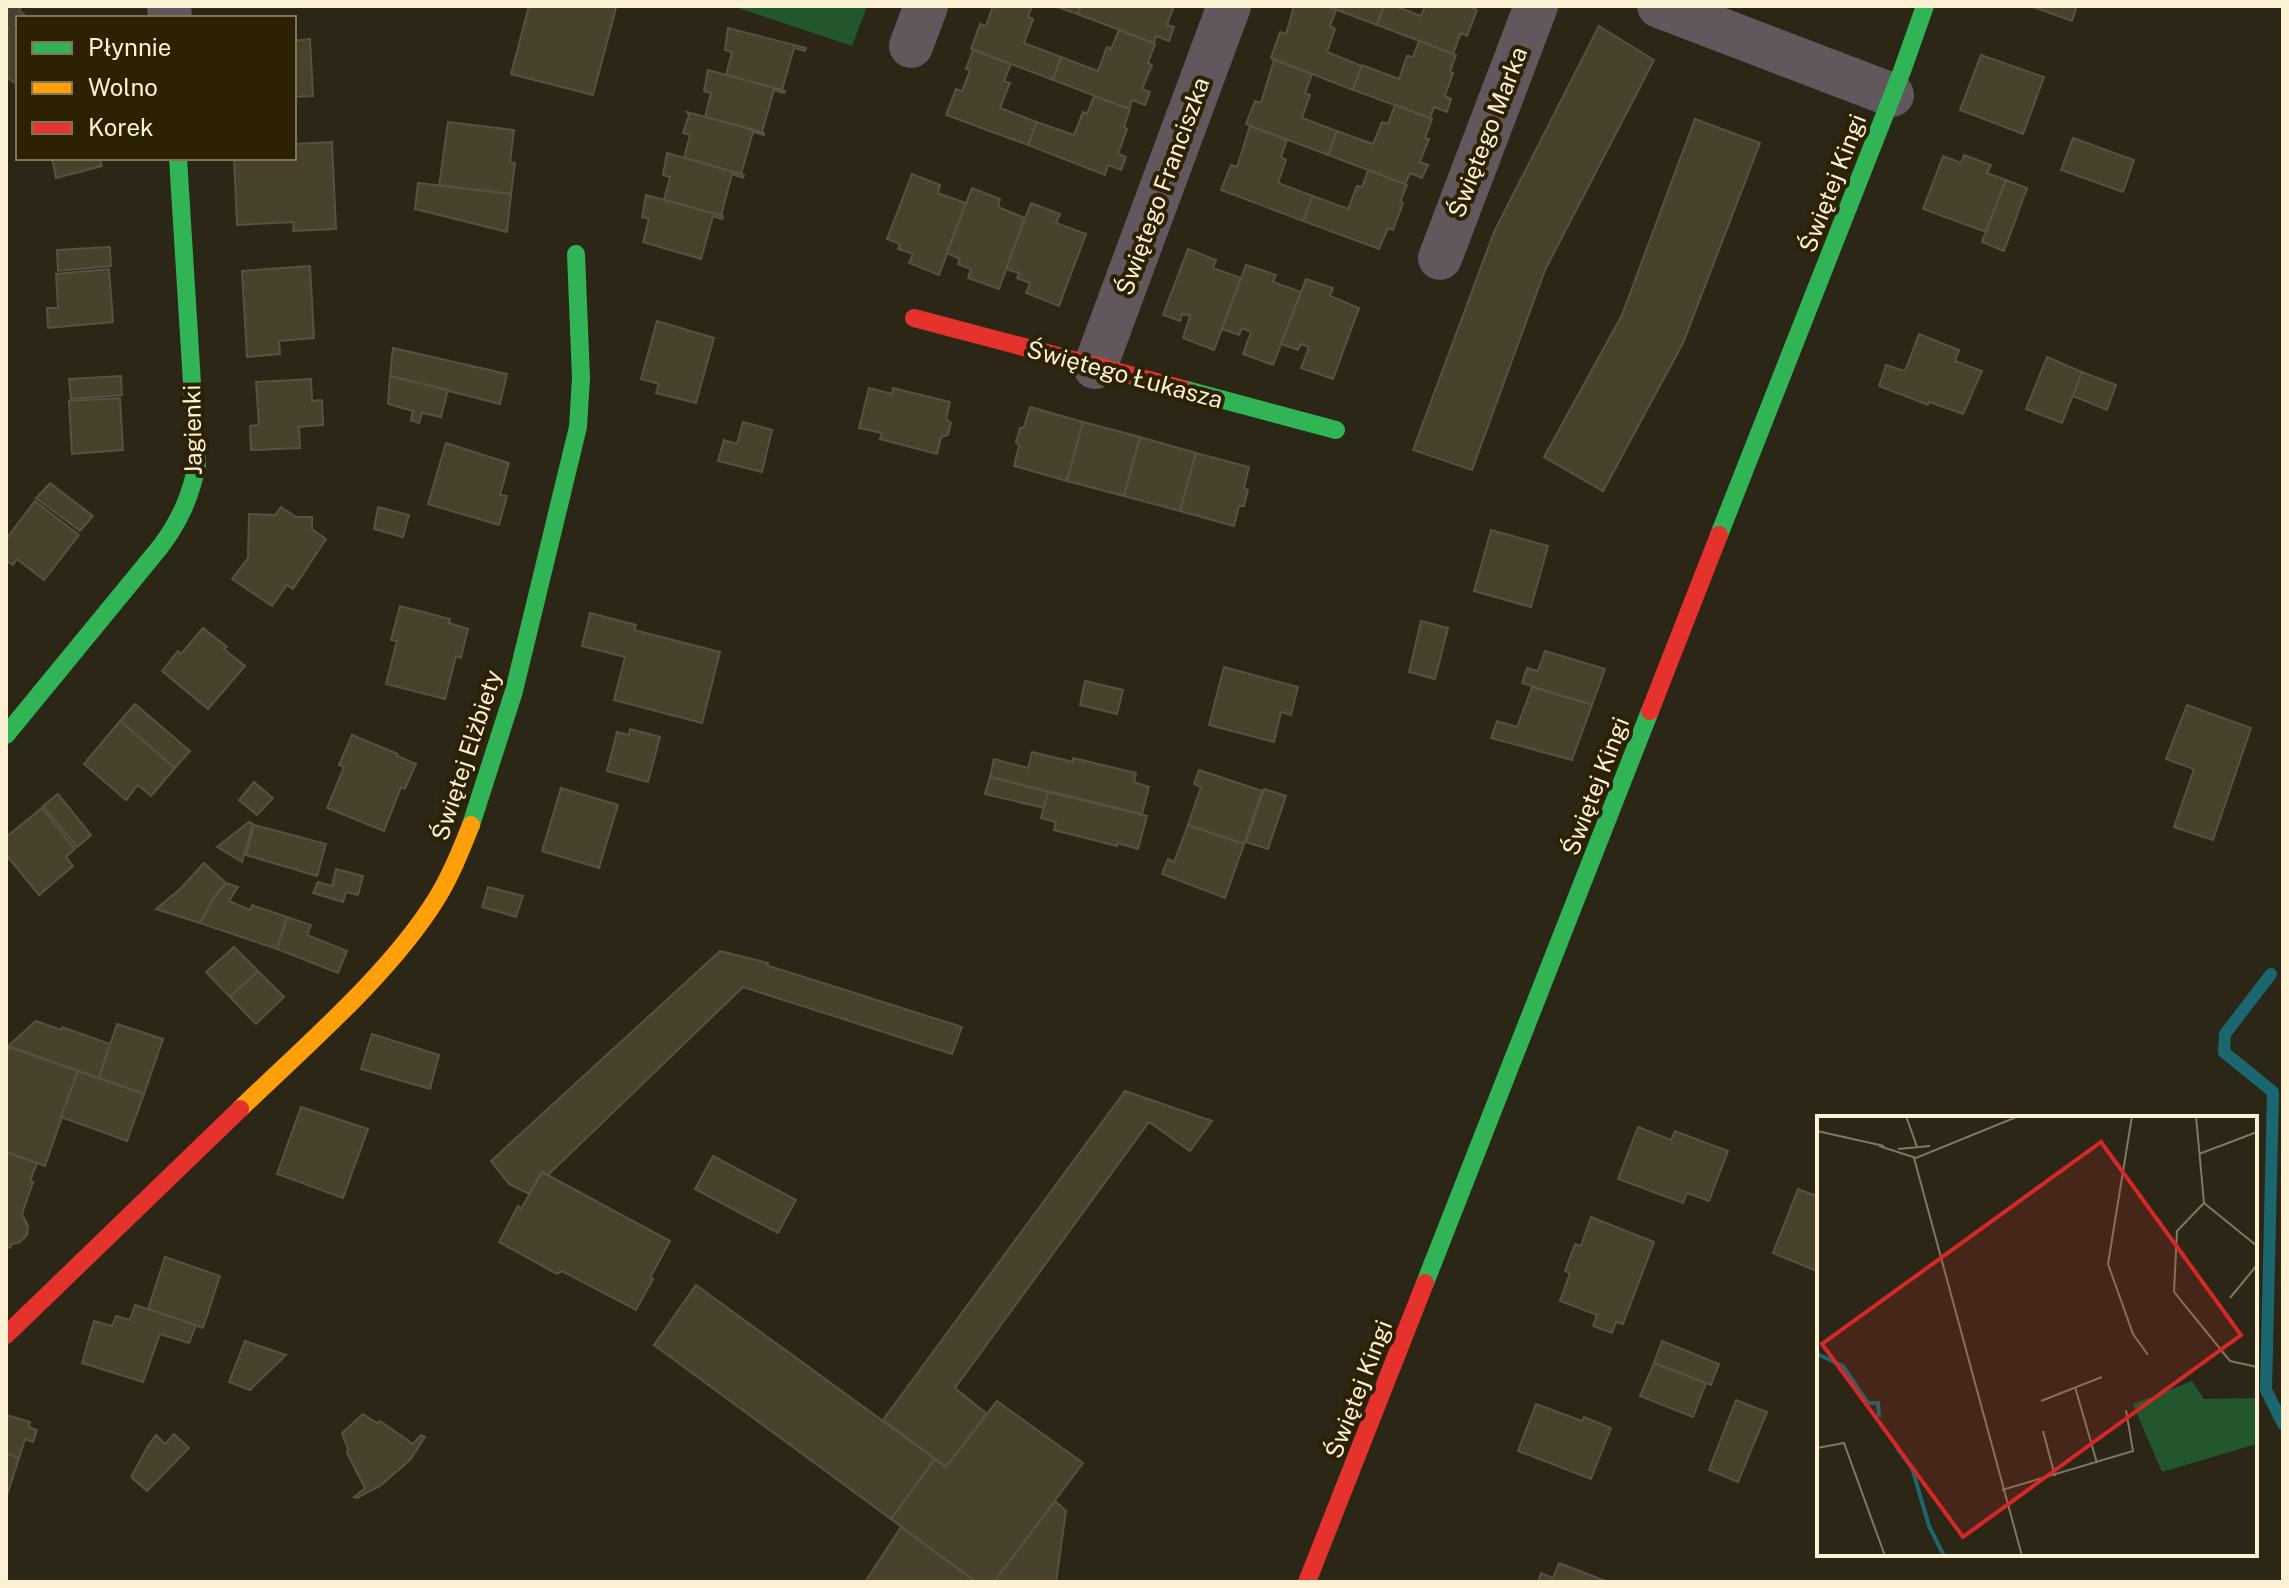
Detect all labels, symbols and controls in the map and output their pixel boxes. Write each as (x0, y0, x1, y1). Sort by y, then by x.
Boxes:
legend (16, 16, 296, 160)
text: Płynnie (88, 33, 171, 61)
street label: Świętego Marka (1442, 43, 1532, 221)
text: Wolno (88, 73, 158, 101)
street label: Świętego Franciszka (1110, 73, 1214, 299)
street label: Świętej Kingi (1793, 110, 1871, 256)
text: Korek (88, 113, 154, 141)
street label: Świętego Łukasza (1024, 334, 1226, 414)
street label: Jagienki (177, 385, 207, 475)
street label: Świętej Elżbiety (425, 666, 507, 844)
street label: Świętej Kingi (1556, 713, 1634, 859)
inset map (1817, 1116, 2257, 1556)
street label: Świętej Kingi (1319, 1316, 1397, 1462)

